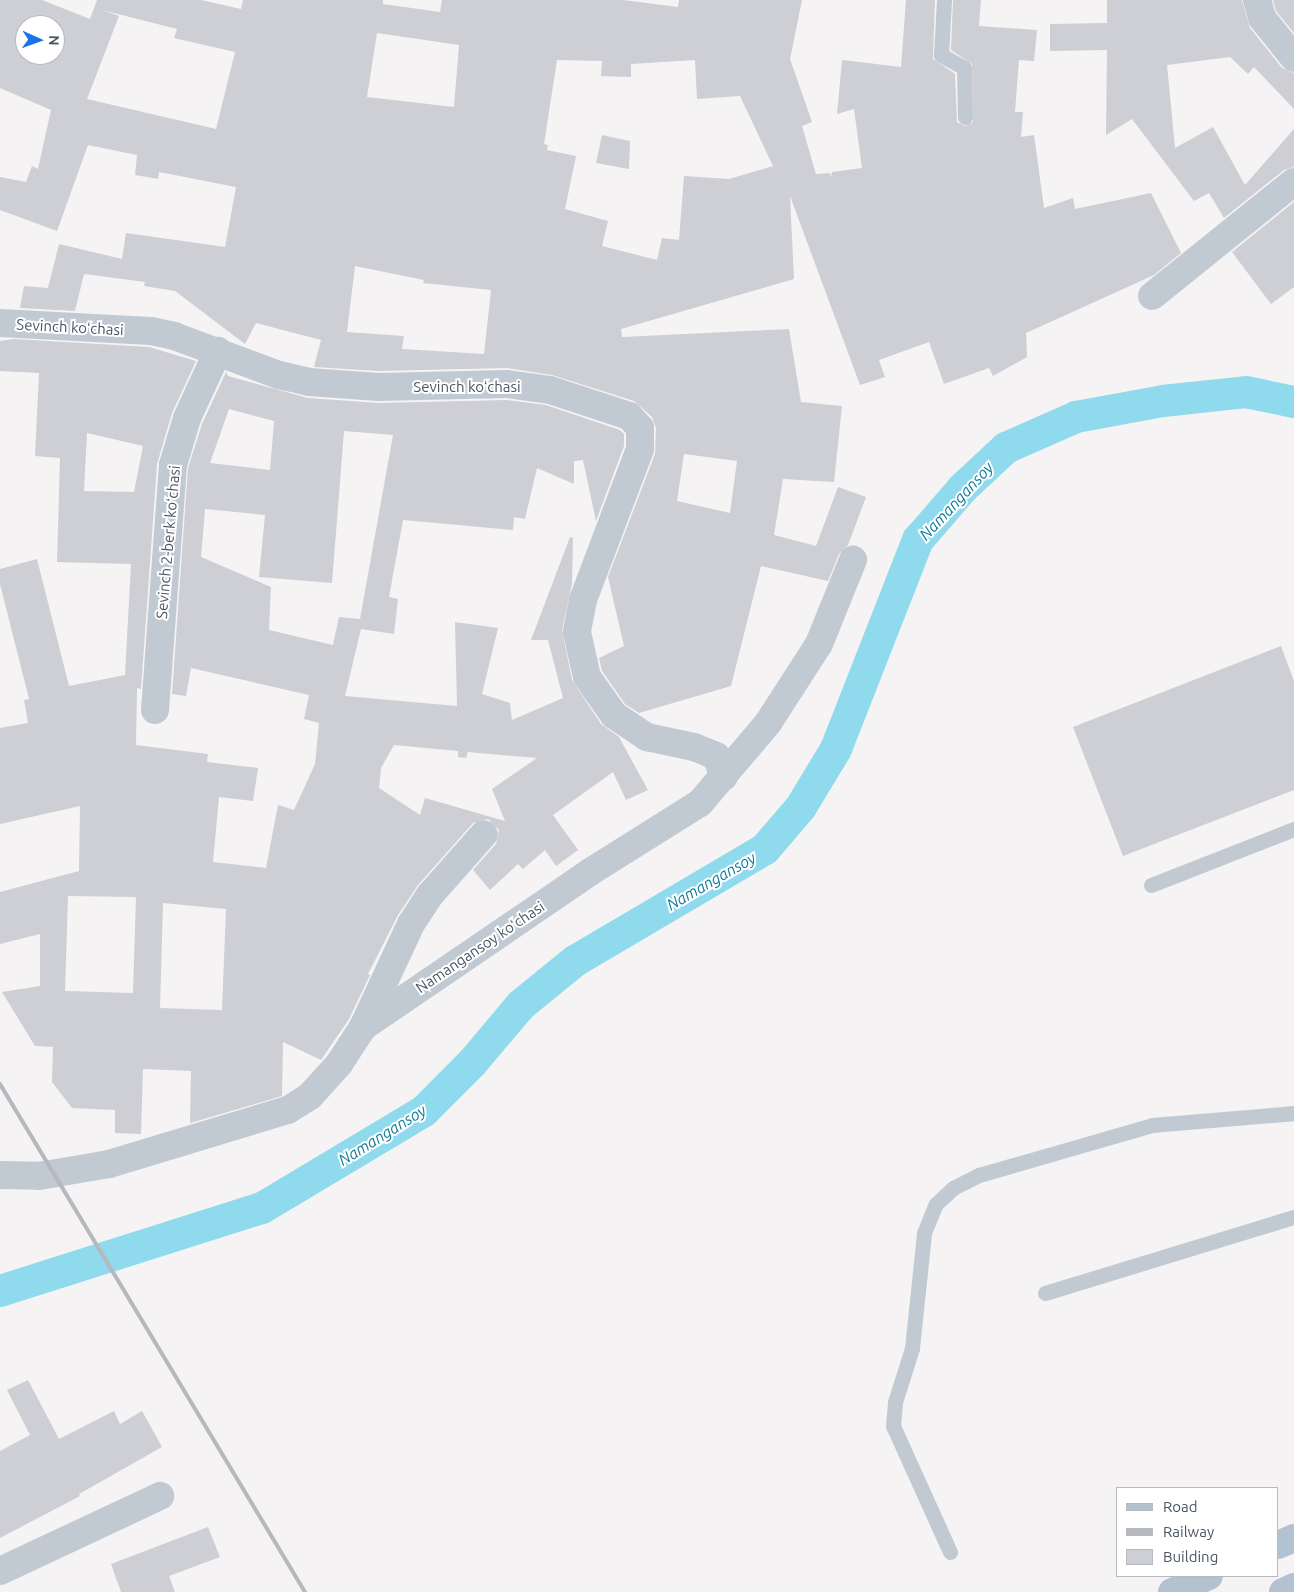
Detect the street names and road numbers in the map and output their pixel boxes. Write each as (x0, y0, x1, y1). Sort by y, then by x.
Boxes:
street label: Sevinch koʻchasi (16, 315, 124, 339)
street label: Sevinch koʻchasi (413, 378, 521, 396)
street label: Sevinch 2-berk koʻchasi (152, 465, 184, 619)
street label: Namangansoy koʻchasi (412, 897, 548, 997)

